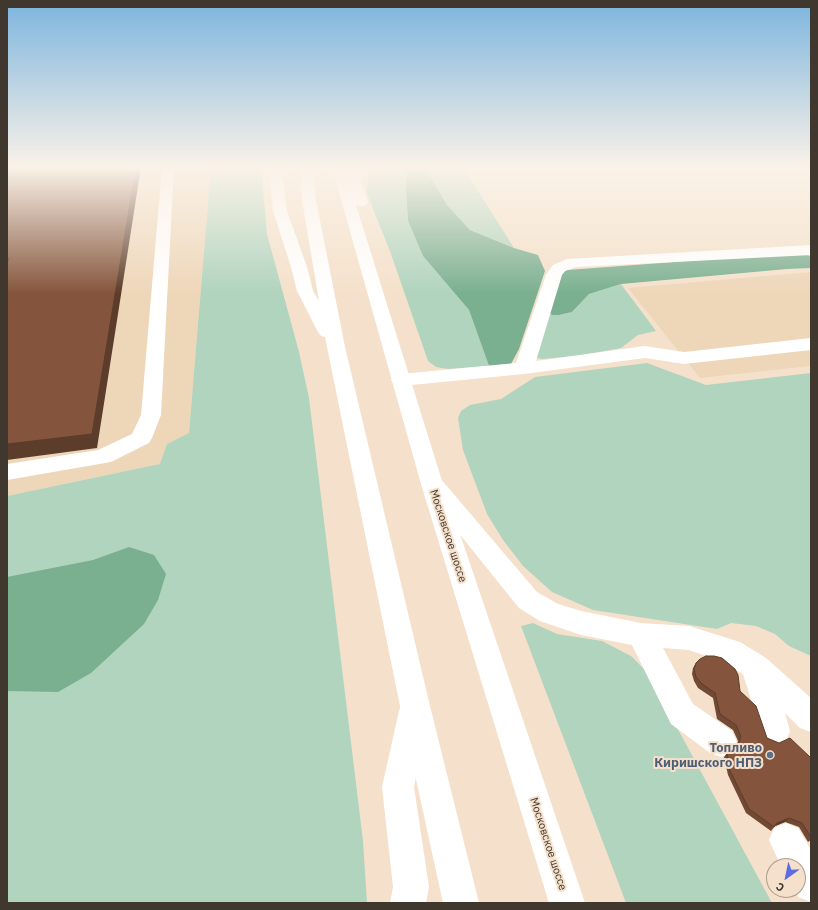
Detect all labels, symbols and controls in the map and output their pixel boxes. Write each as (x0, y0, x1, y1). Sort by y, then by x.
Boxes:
street label: Московское шоссе (427, 488, 469, 584)
place label: Топливо Киришского НПЗ (654, 740, 762, 771)
marker: Топливо Киришского НПЗ (765, 750, 775, 760)
street label: Московское шоссе (527, 796, 569, 892)
north arrow (766, 858, 806, 898)
text: С (773, 879, 787, 895)

